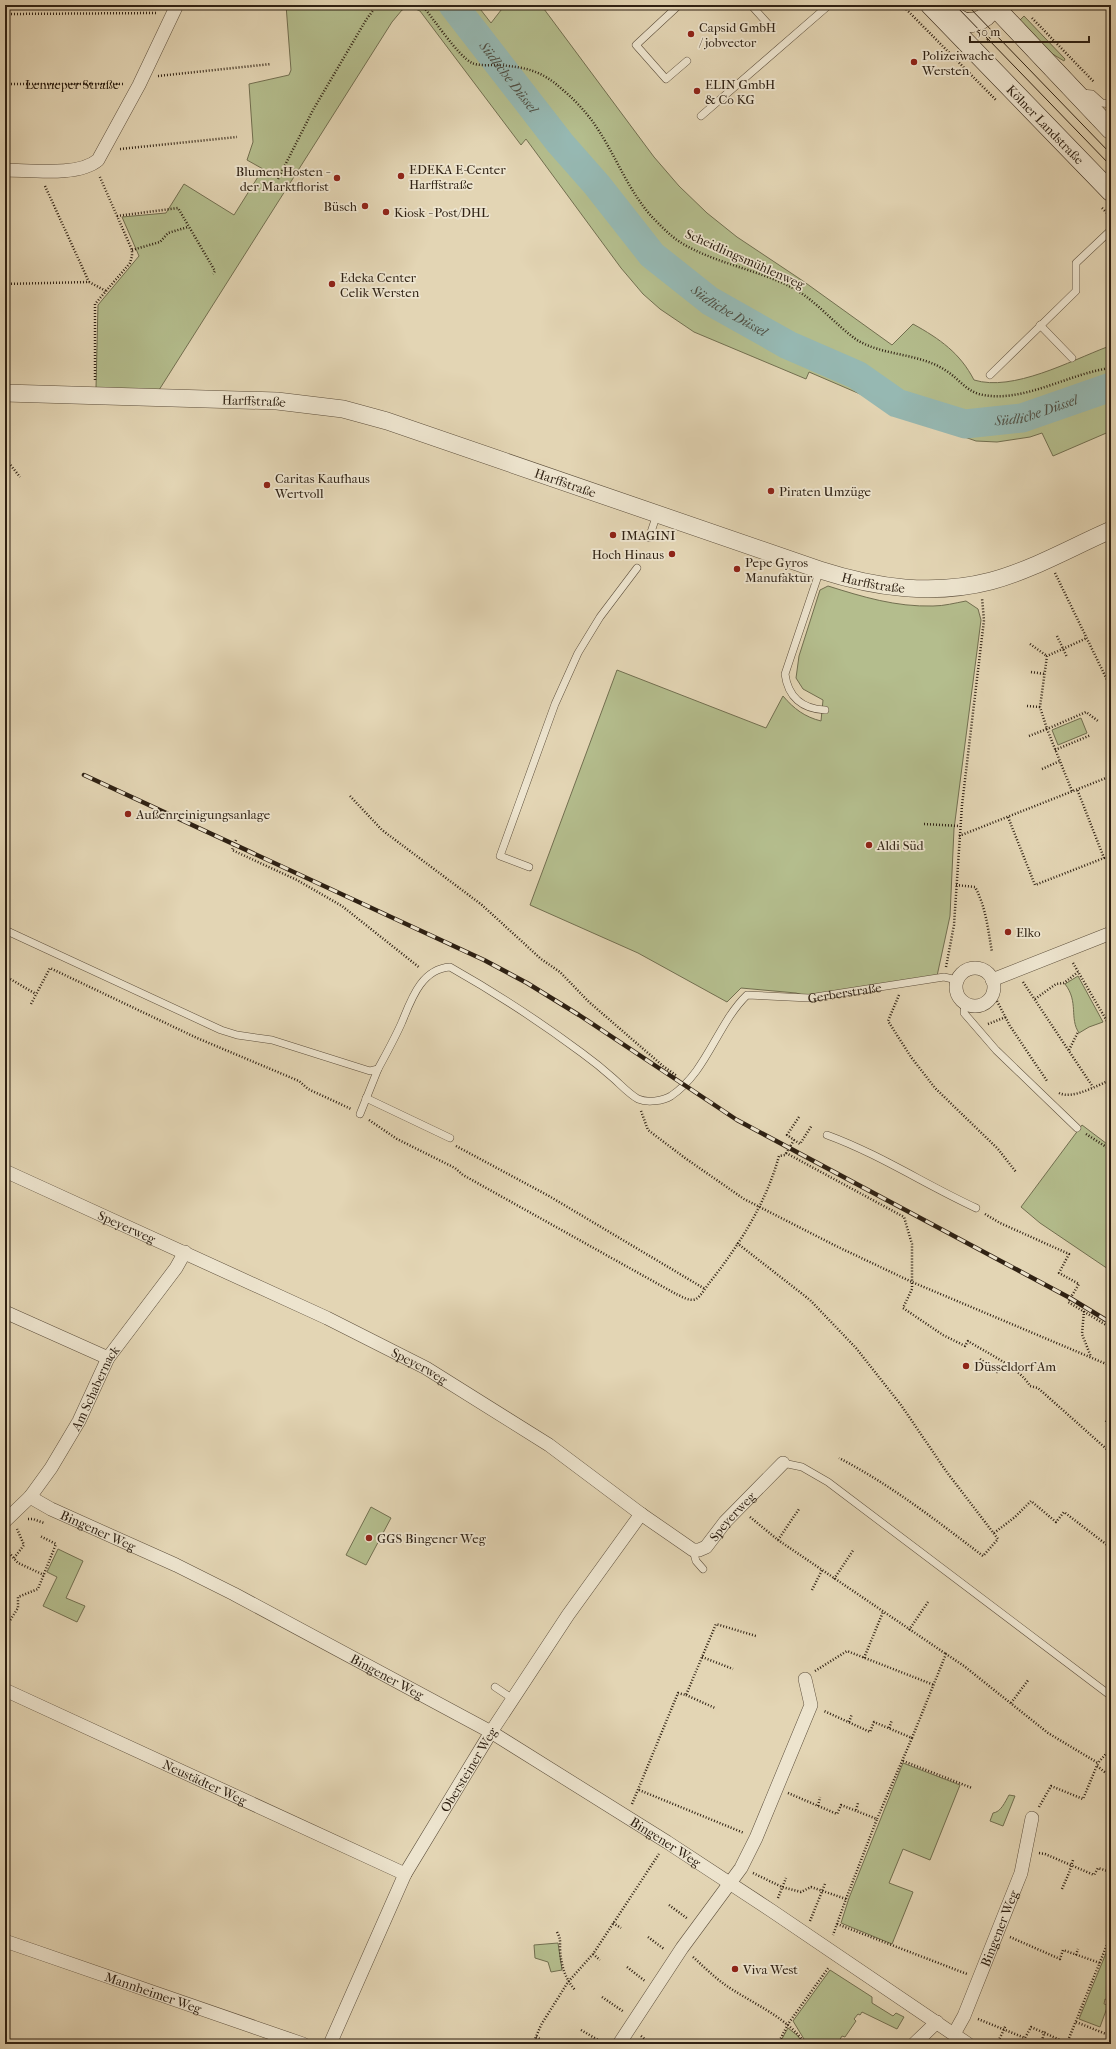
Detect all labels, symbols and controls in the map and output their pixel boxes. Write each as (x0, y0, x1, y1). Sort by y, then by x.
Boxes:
scale bar (970, 18, 1089, 44)
place label: Capsid GmbH / jobvector (698, 20, 776, 50)
text: 50 m (976, 25, 1000, 39)
marker: Capsid GmbH / jobvector (686, 29, 696, 39)
water label: Südliche Düssel (475, 37, 543, 117)
place label: Polizeiwache Wersten (921, 48, 995, 78)
marker: Polizeiwache Wersten (909, 57, 919, 67)
street label: Lenneper Straße (25, 77, 120, 92)
place label: ELIN GmbH & Co KG (705, 77, 775, 107)
street label: Kölner Landstraße (1004, 81, 1088, 167)
marker: ELIN GmbH & Co KG (692, 86, 702, 96)
place label: EDEKA E-Center Harffstraße (409, 162, 506, 192)
place label: Blumen Hosten - der Marktflorist (236, 164, 331, 194)
marker: EDEKA E-Center Harffstraße (396, 171, 406, 181)
marker: Blumen Hosten - der Marktflorist (332, 173, 342, 183)
place label: Büsch (323, 199, 358, 214)
marker: Büsch (360, 201, 370, 211)
place label: Kiosk - Post/DHL (394, 205, 489, 220)
marker: Kiosk - Post/DHL (381, 207, 391, 217)
street label: Scheidlingsmühlenweg (683, 226, 808, 293)
place label: Edeka Center Celik Wersten (340, 270, 420, 300)
marker: Edeka Center Celik Wersten (327, 279, 337, 289)
water label: Südliche Düssel (687, 280, 772, 341)
water label: Südliche Düssel (993, 390, 1081, 429)
street label: Harffstraße (222, 392, 287, 410)
street label: Harffstraße (533, 465, 599, 500)
place label: Caritas Kaufhaus Wertvoll (274, 471, 370, 501)
marker: Caritas Kaufhaus Wertvoll (262, 480, 272, 490)
place label: Piraten Umzüge (779, 484, 872, 499)
marker: Piraten Umzüge (766, 486, 776, 496)
place label: IMAGINI (621, 528, 675, 543)
marker: IMAGINI (608, 530, 618, 540)
place label: Hoch Hinaus (592, 547, 664, 562)
marker: Hoch Hinaus (667, 549, 677, 559)
place label: Pepe Gyros Manufaktur (745, 555, 813, 585)
marker: Pepe Gyros Manufaktur (732, 564, 742, 574)
street label: Harffstraße (840, 569, 906, 595)
place label: Außenreinigungsanlage (135, 807, 271, 822)
marker: Außenreinigungsanlage (123, 809, 133, 819)
place label: Aldi Süd (876, 838, 925, 853)
marker: Aldi Süd (864, 840, 874, 850)
place label: Elko (1016, 925, 1041, 940)
marker: Elko (1003, 927, 1013, 937)
street label: Gerberstraße (807, 979, 883, 1006)
street label: Speyerweg (96, 1207, 159, 1247)
street label: Am Schabernack (67, 1342, 122, 1434)
street label: Speyerweg (389, 1344, 451, 1388)
place label: Düsseldorf Am (974, 1359, 1056, 1374)
marker: Düsseldorf Am (961, 1361, 971, 1371)
street label: Speyerweg (706, 1488, 759, 1544)
street label: Bingener Weg (58, 1507, 139, 1554)
place label: GGS Bingener Weg (377, 1531, 487, 1546)
marker: GGS Bingener Weg (364, 1533, 374, 1543)
street label: Bingener Weg (348, 1651, 427, 1703)
street label: Obersteiner Weg (437, 1723, 500, 1815)
street label: Neustädter Weg (161, 1756, 250, 1808)
street label: Bingener Weg (628, 1814, 705, 1870)
street label: Bingener Weg (977, 1887, 1021, 1969)
place label: Viva West (742, 1962, 798, 1977)
marker: Viva West (730, 1964, 740, 1974)
street label: Mannheimer Weg (103, 1969, 205, 2016)

